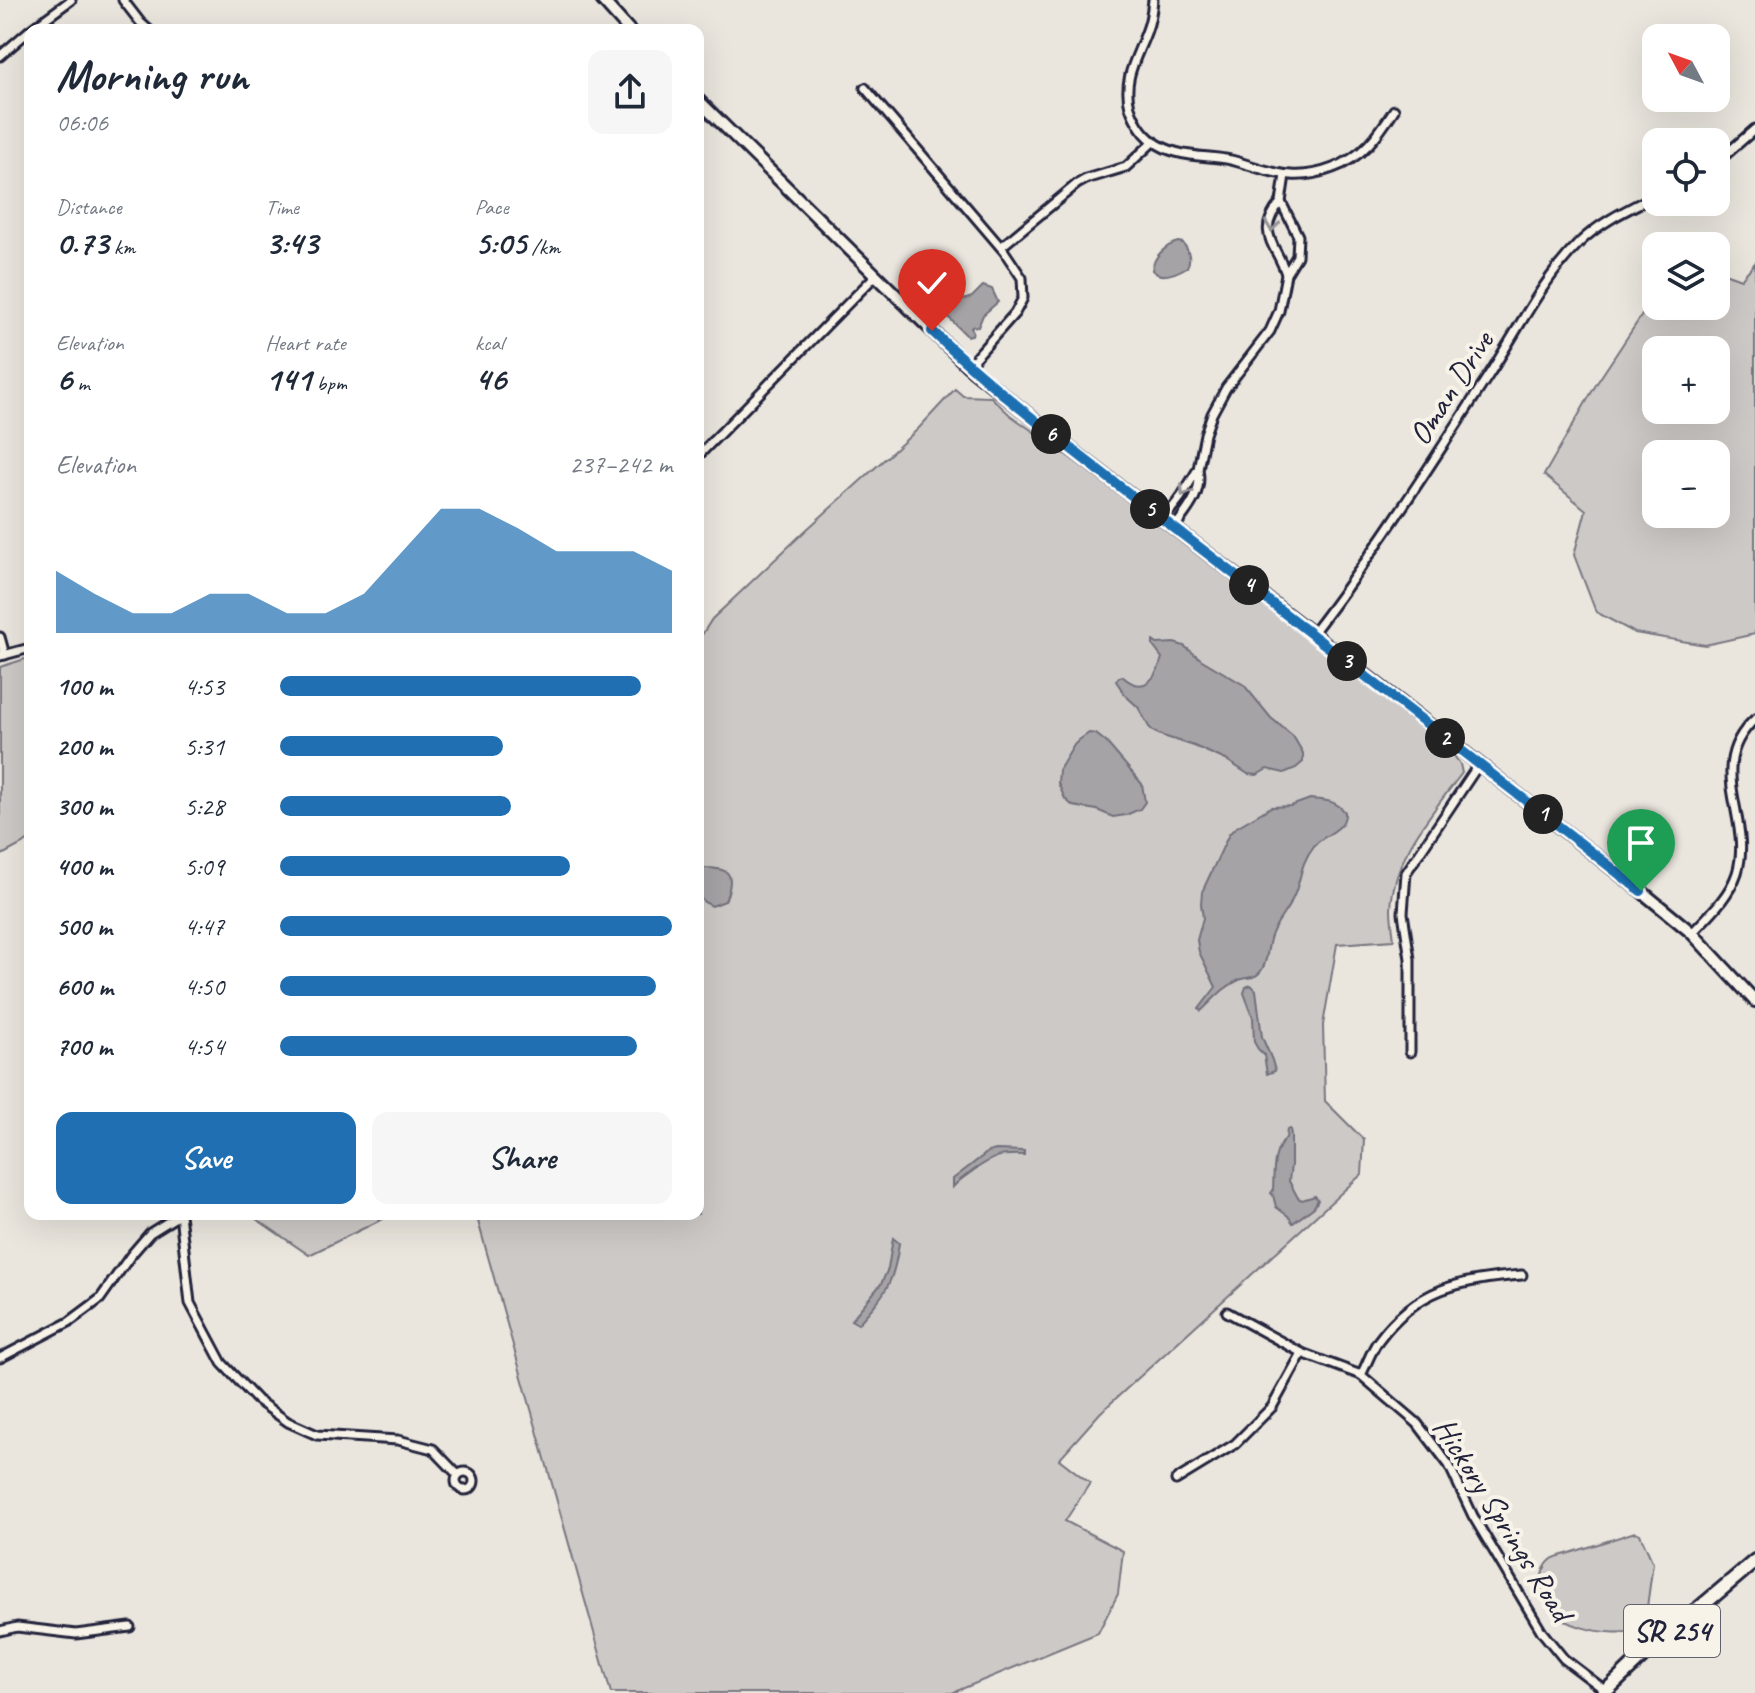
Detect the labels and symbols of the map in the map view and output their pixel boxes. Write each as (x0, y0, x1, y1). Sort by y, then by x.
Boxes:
north arrow (1642, 24, 1730, 112)
one-way arrow (1264, 220, 1281, 233)
pin (898, 249, 966, 331)
street label: Oman Drive (1399, 321, 1504, 453)
pin: 6 (1031, 414, 1071, 454)
one-way arrow (1180, 482, 1195, 497)
pin: 5 (1130, 489, 1170, 529)
pin: 4 (1229, 565, 1269, 605)
pin: 3 (1327, 641, 1367, 681)
pin: 2 (1425, 718, 1465, 758)
pin: 1 (1523, 794, 1563, 834)
pin (1607, 809, 1675, 891)
street label: Hickory Springs Road (1424, 1410, 1584, 1632)
road number: SR 254 (1624, 1605, 1720, 1657)

